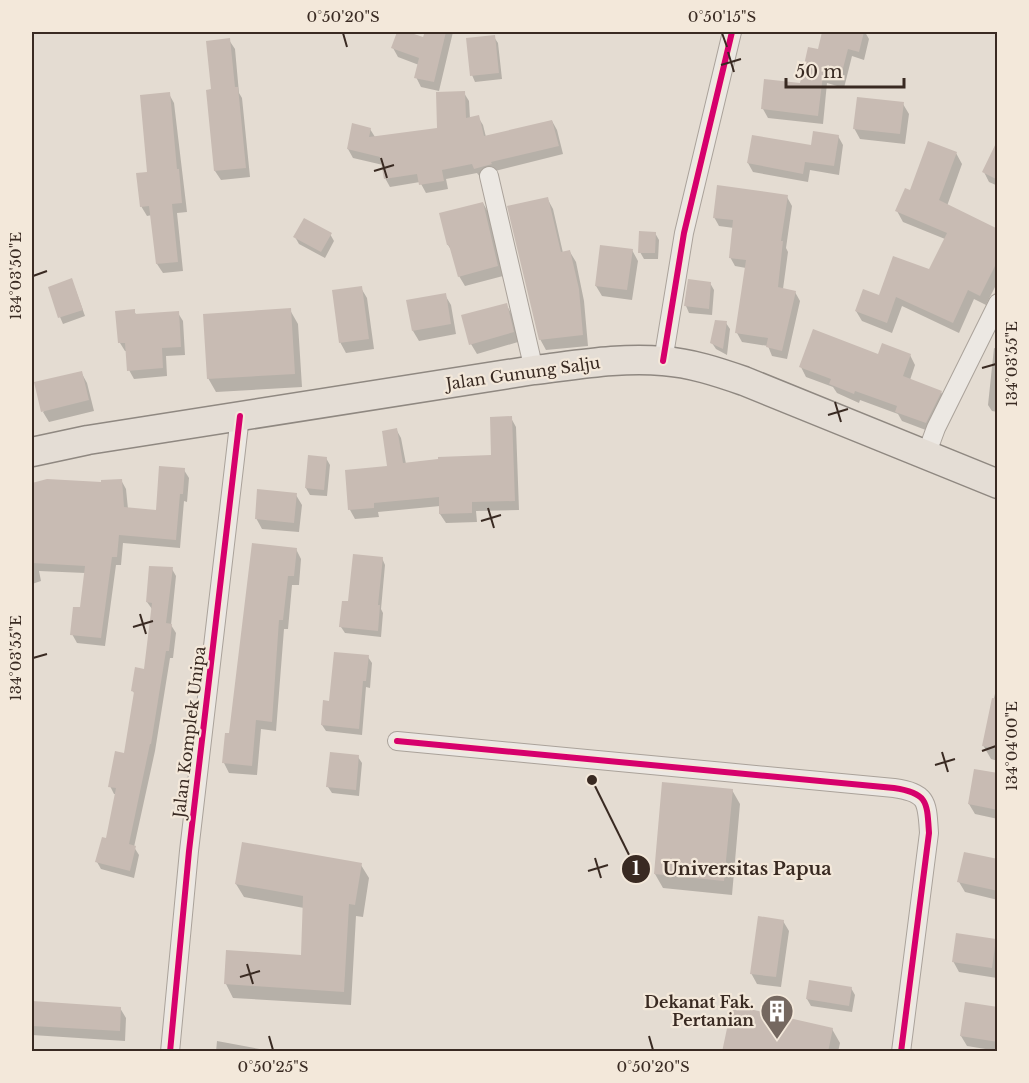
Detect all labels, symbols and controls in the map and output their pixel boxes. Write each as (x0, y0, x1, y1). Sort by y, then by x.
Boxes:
text: 0°50'20"S (306, 7, 380, 26)
text: 0°50'15"S (688, 7, 756, 26)
scale bar (786, 51, 904, 89)
text: 50 m (795, 61, 843, 83)
text: 134°03'50"E (6, 232, 25, 320)
text: 134°03'55"E (1002, 321, 1021, 407)
street label: Jalan Gunung Salju (443, 352, 602, 394)
text: 134°03'55"E (6, 615, 25, 701)
street label: Jalan Komplek Unipa (168, 645, 209, 821)
text: 134°04'00"E (1002, 701, 1021, 791)
callout: Universitas Papua (621, 851, 844, 887)
text: 1 (632, 858, 640, 880)
text: Universitas Papua (662, 858, 832, 880)
place label: Dekanat Fak. Pertanian (644, 992, 754, 1030)
building icon: Dekanat Fak. Pertanian (759, 993, 795, 1040)
text: 0°50'25"S (238, 1057, 308, 1076)
text: 0°50'20"S (616, 1057, 690, 1076)

